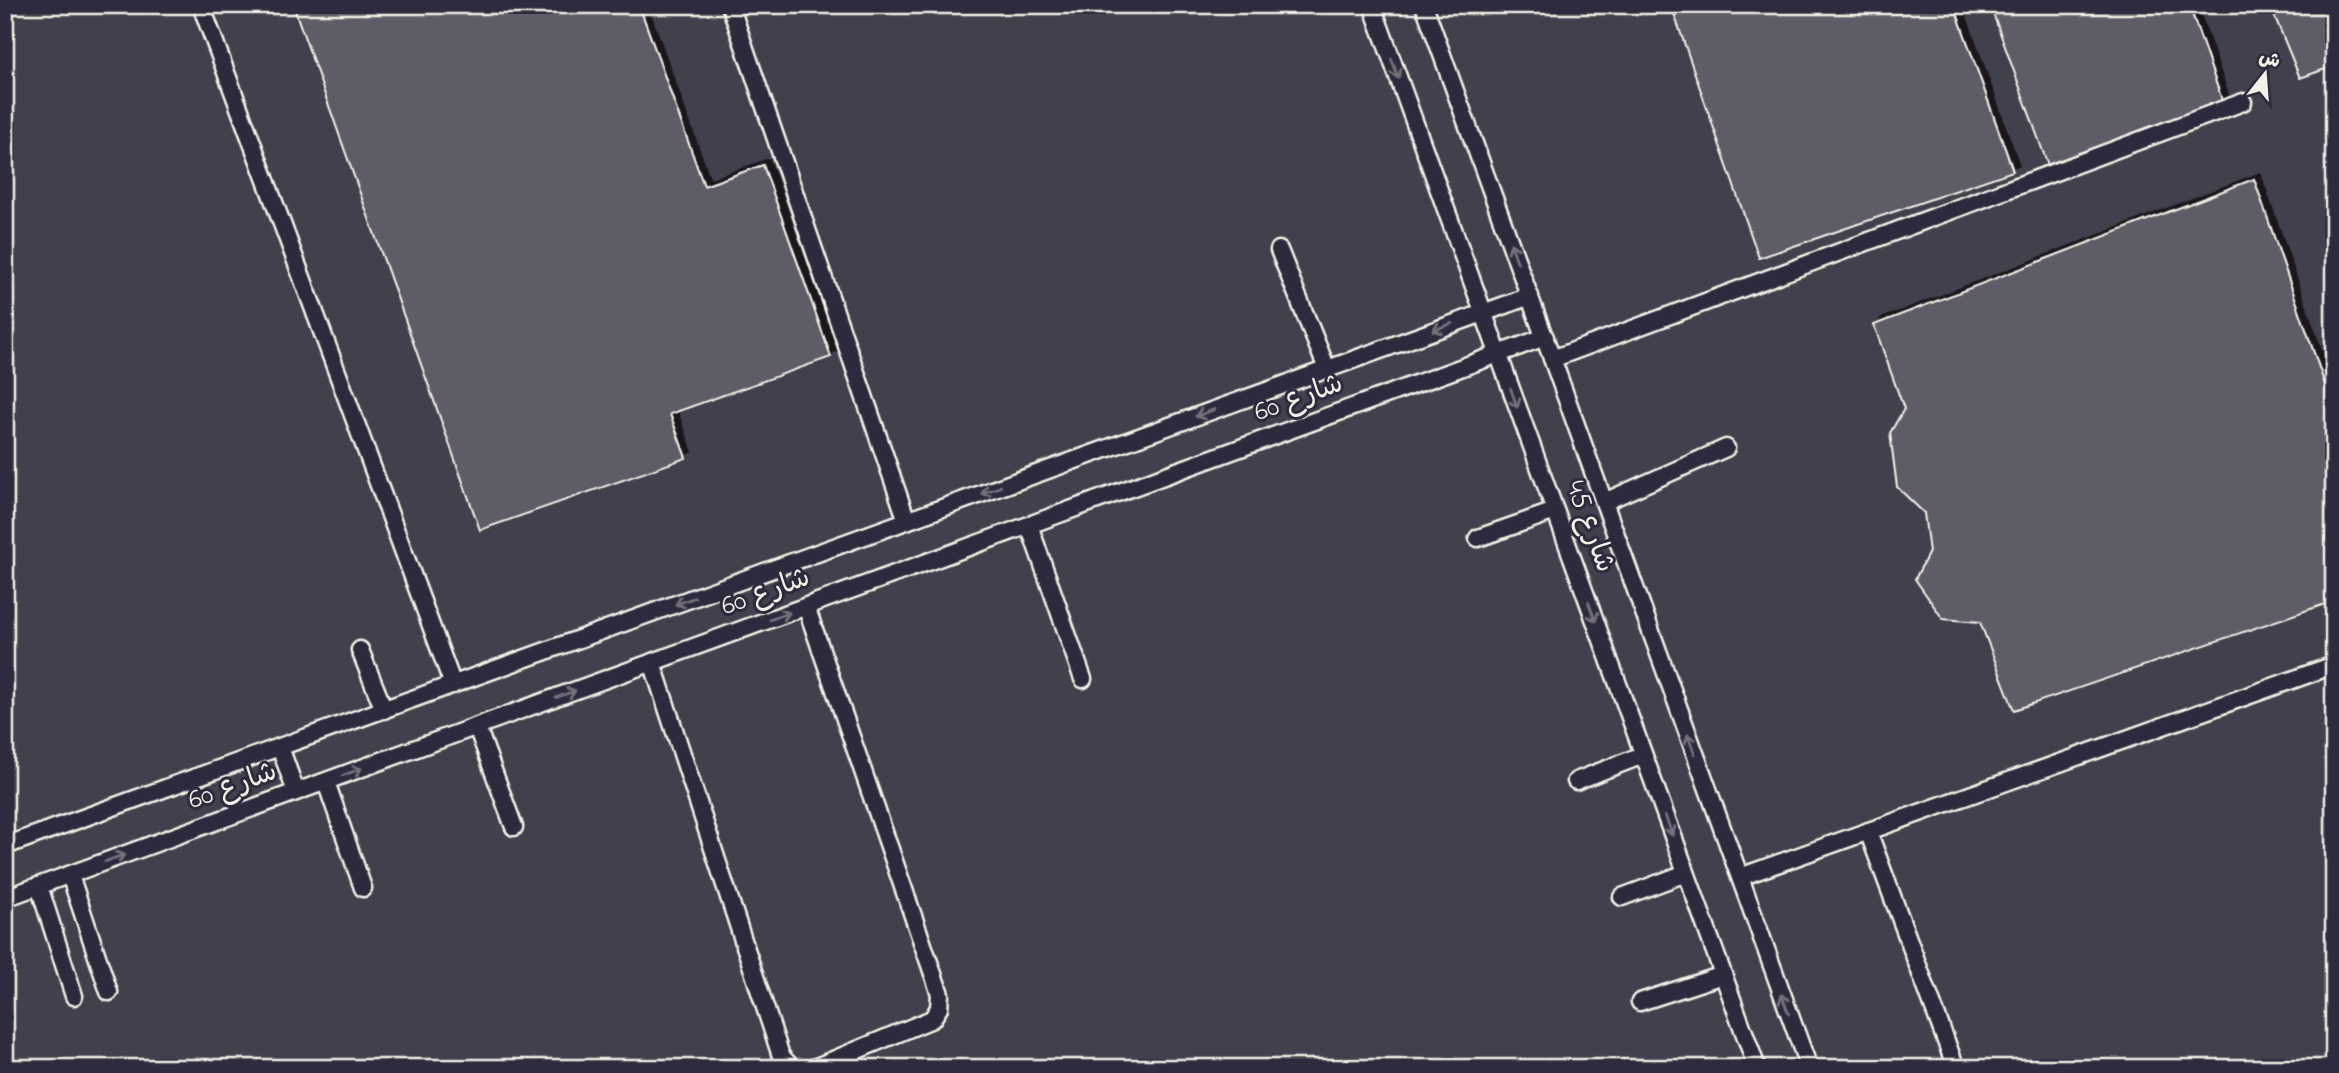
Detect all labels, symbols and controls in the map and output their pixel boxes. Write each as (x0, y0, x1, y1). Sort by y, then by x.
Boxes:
north arrow (2230, 38, 2300, 108)
text: ش (2255, 44, 2283, 76)
one-way arrow (1390, 58, 1402, 80)
one-way arrow (1507, 243, 1519, 265)
one-way arrow (1432, 322, 1454, 334)
street label: شارع 60 (1249, 364, 1349, 434)
one-way arrow (1509, 387, 1522, 409)
one-way arrow (1195, 408, 1217, 420)
street label: شارع 45 (1553, 475, 1625, 579)
one-way arrow (981, 485, 1003, 497)
street label: شارع 60 (716, 558, 816, 628)
one-way arrow (675, 596, 697, 608)
one-way arrow (1587, 601, 1599, 623)
one-way arrow (768, 609, 790, 621)
one-way arrow (554, 687, 576, 699)
one-way arrow (1684, 733, 1697, 755)
street label: شارع 60 (183, 752, 283, 822)
one-way arrow (341, 765, 363, 777)
one-way arrow (1664, 815, 1676, 837)
one-way arrow (104, 851, 126, 863)
one-way arrow (1778, 993, 1791, 1015)

